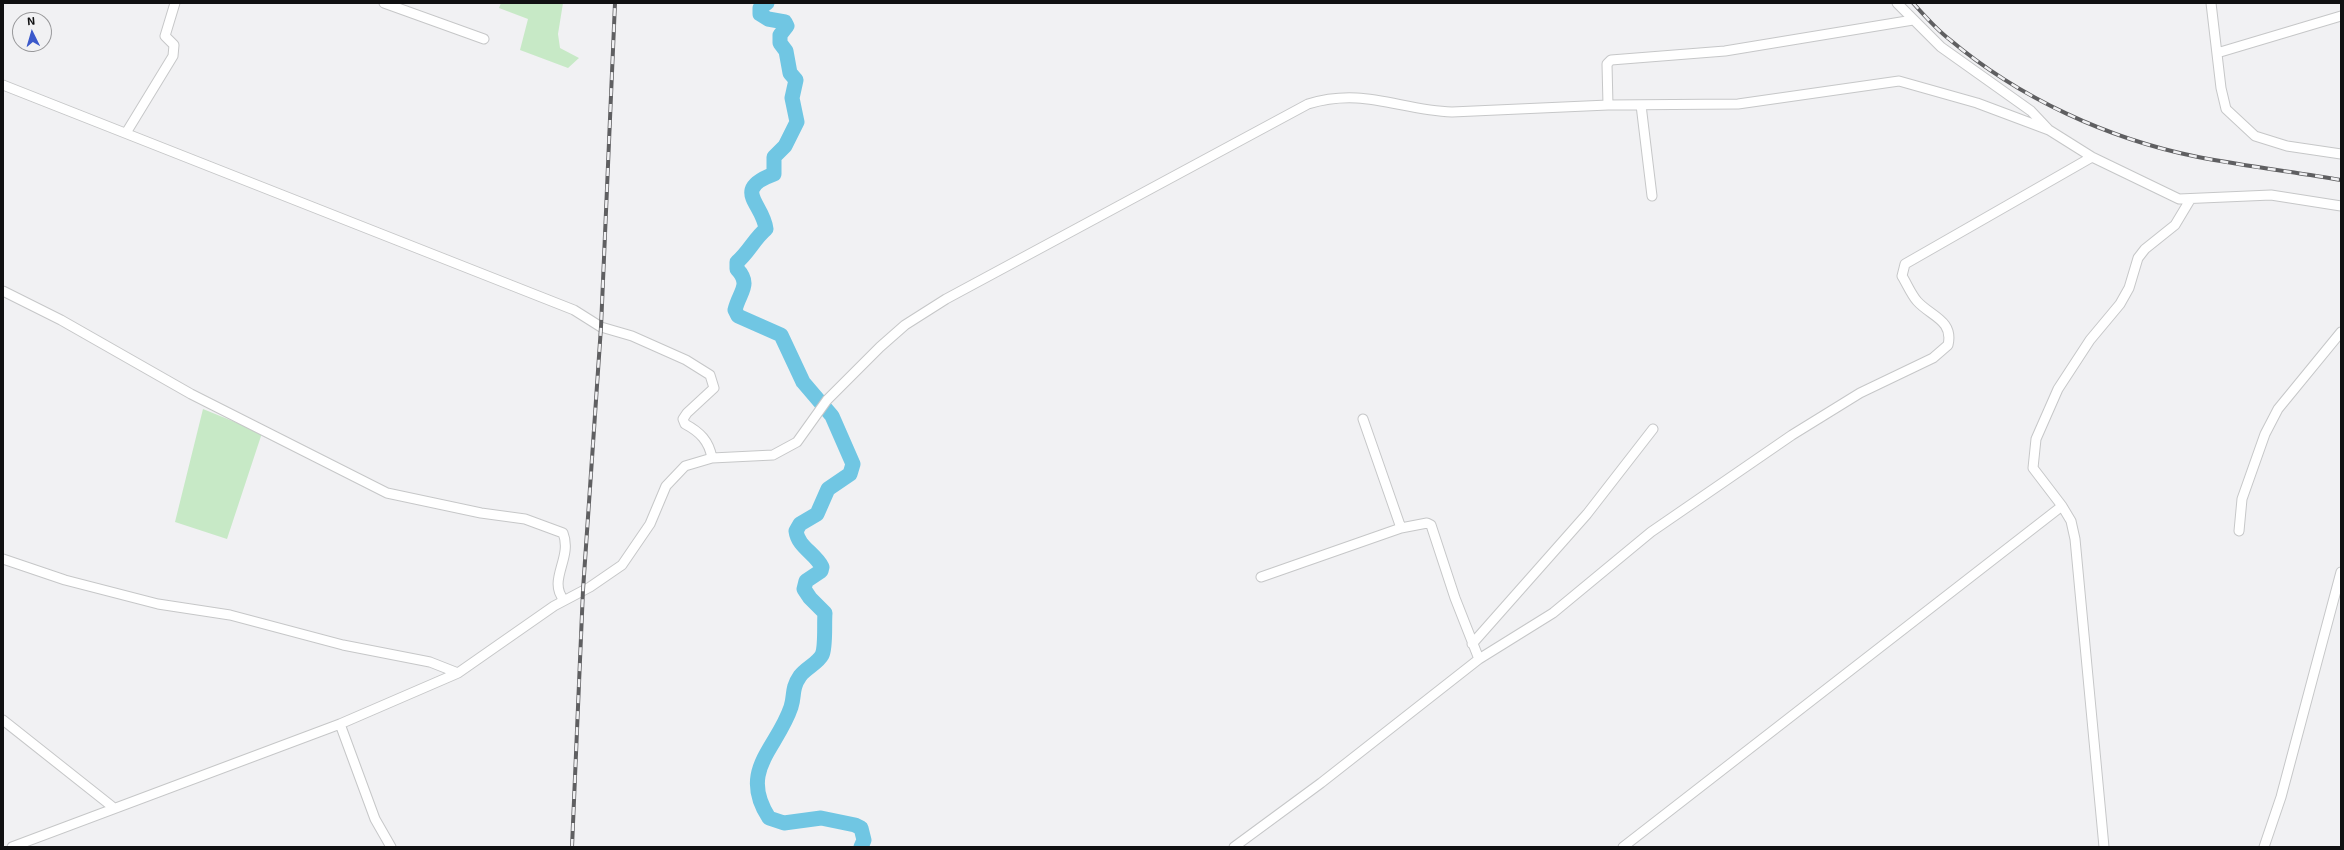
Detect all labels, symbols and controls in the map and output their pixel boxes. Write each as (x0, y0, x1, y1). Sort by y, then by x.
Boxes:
north arrow (12, 12, 52, 52)
text: N (26, 14, 36, 27)

